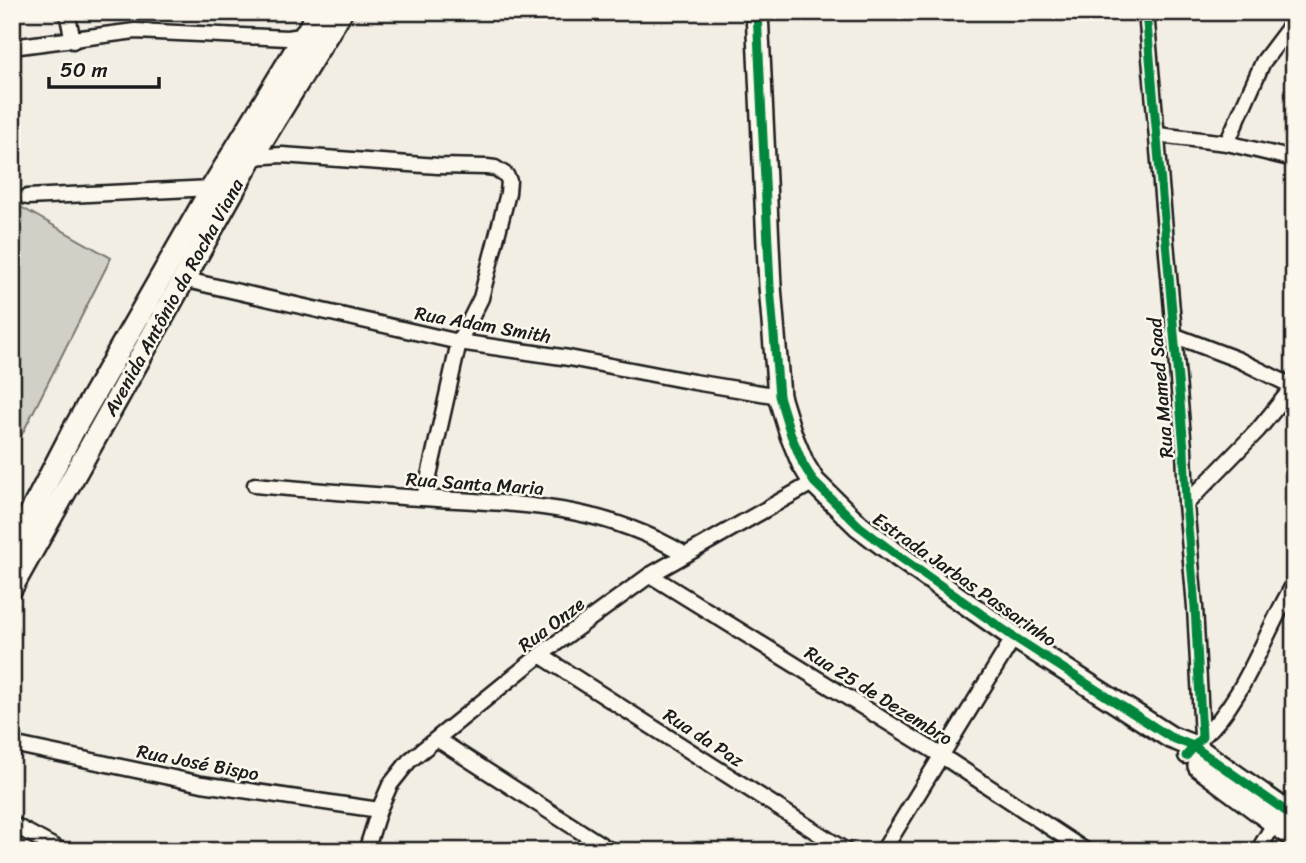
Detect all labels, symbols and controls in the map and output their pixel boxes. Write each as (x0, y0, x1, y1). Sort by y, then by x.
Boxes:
scale bar (49, 46, 159, 90)
text: 50 m (60, 51, 108, 89)
street label: Avenida Antônio da Rocha Viana (94, 172, 253, 423)
street label: Rua Adam Smith (412, 296, 554, 353)
street label: Rua Mamed Saad (1138, 315, 1183, 459)
street label: Rua Santa Maria (405, 462, 545, 505)
street label: Estrada Jarbas Passarinho (866, 503, 1064, 656)
street label: Rua Onze (511, 588, 592, 661)
street label: Rua 25 de Dezembro (798, 636, 960, 754)
street label: Rua da Paz (657, 699, 752, 777)
street label: Rua José Bispo (134, 734, 262, 791)

